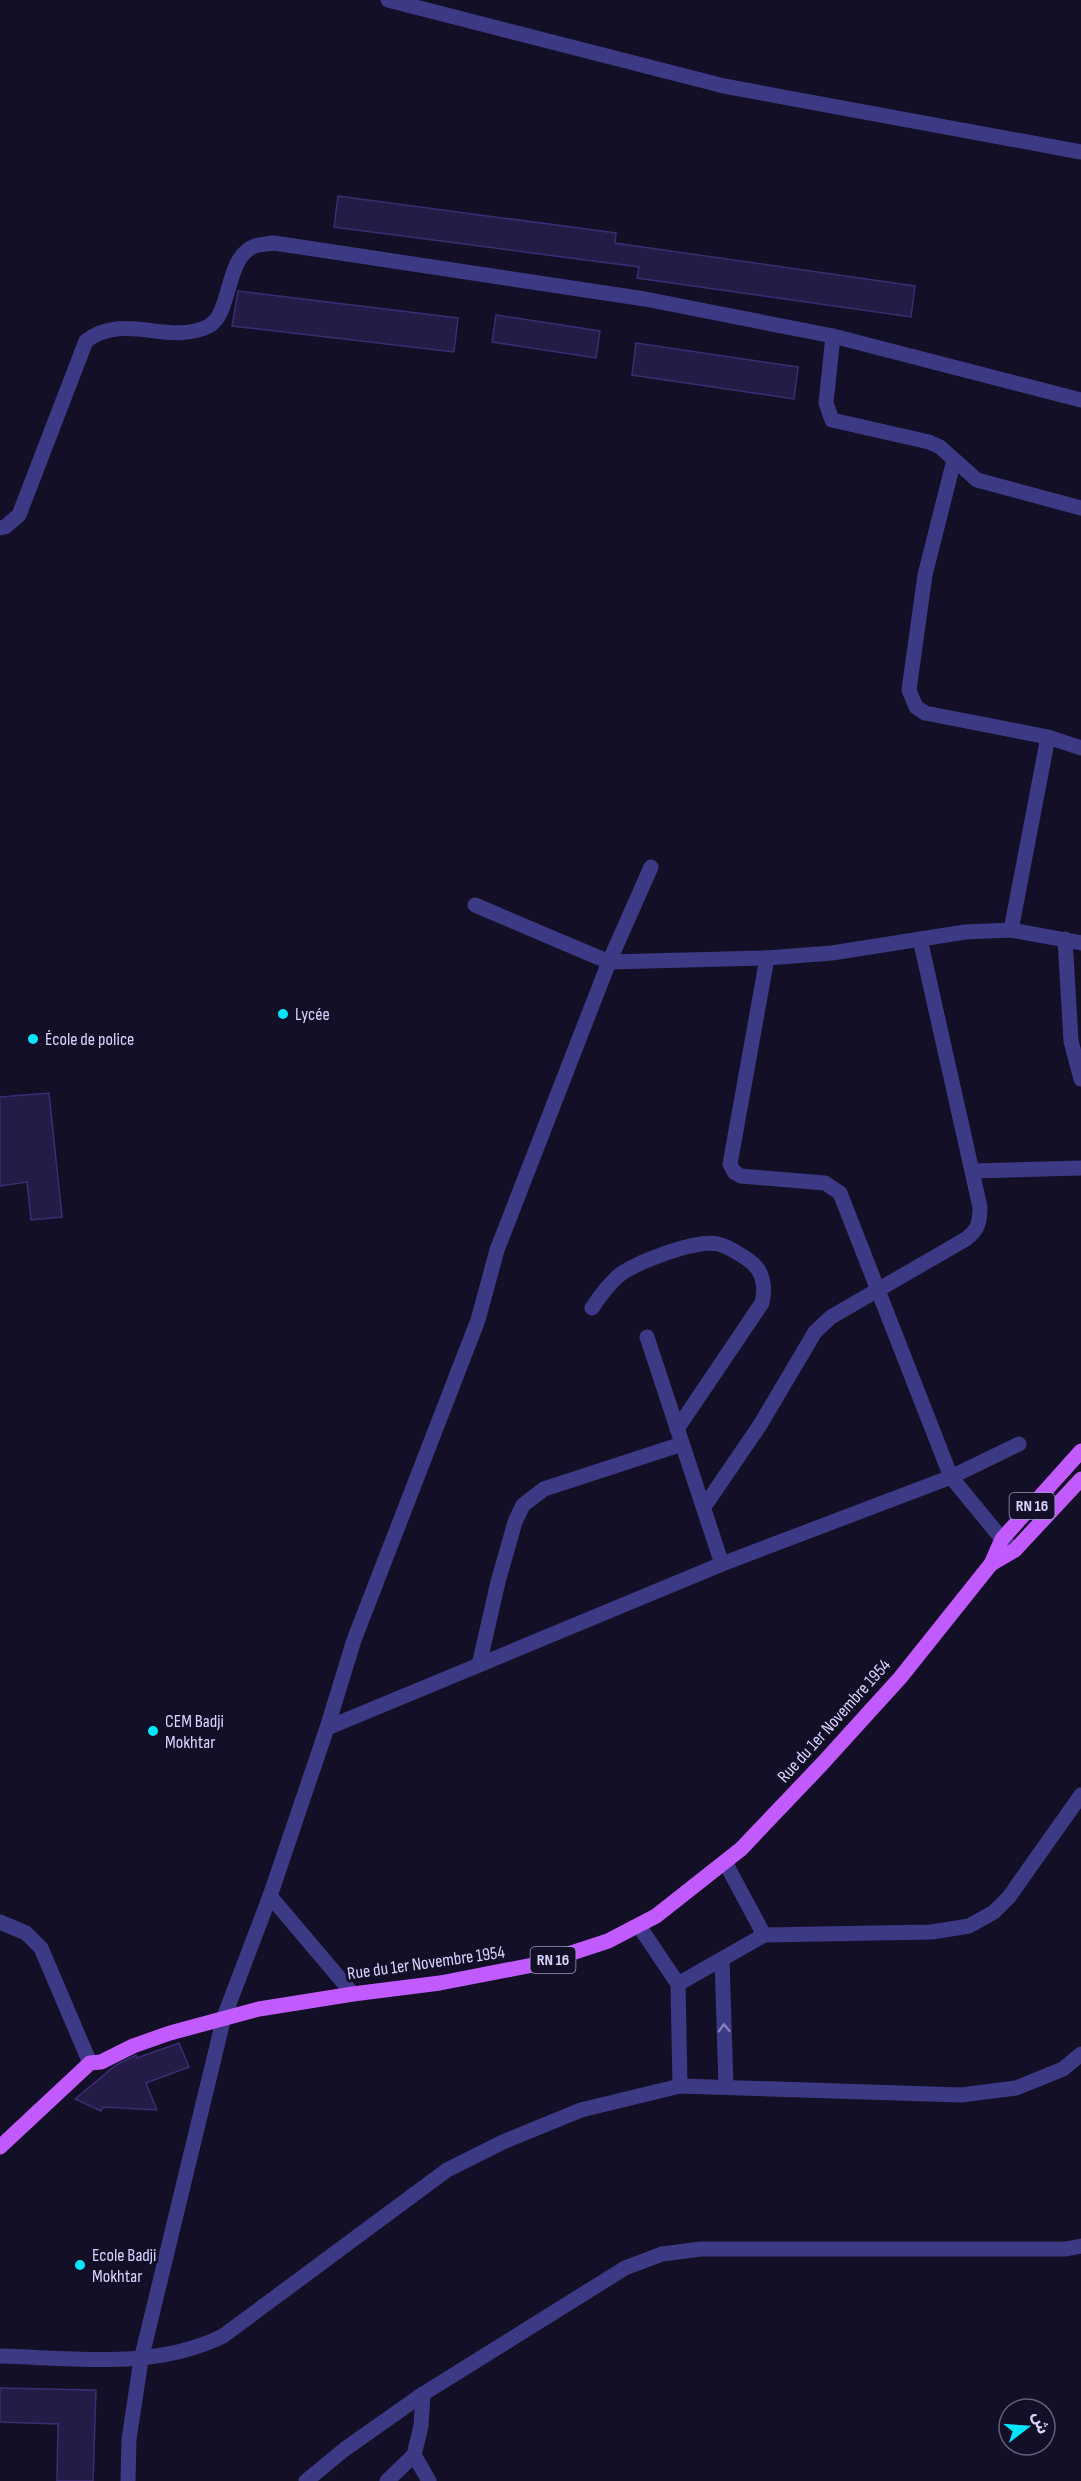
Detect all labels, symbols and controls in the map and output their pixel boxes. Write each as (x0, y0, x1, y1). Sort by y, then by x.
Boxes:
place label: Lycée (295, 1004, 330, 1025)
marker: Lycée (276, 1007, 290, 1021)
place label: École de police (45, 1029, 134, 1050)
marker: École de police (26, 1032, 40, 1046)
road number: RN 16 (1010, 1493, 1054, 1519)
street label: Rue du 1er Novembre 1954 (773, 1655, 895, 1787)
place label: CEM Badji Mokhtar (165, 1711, 224, 1753)
marker: CEM Badji Mokhtar (146, 1724, 160, 1738)
street label: Rue du 1er Novembre 1954 (346, 1941, 507, 1984)
road number: RN 16 (530, 1947, 576, 1973)
one-way arrow (718, 2023, 731, 2032)
place label: Ecole Badji Mokhtar (92, 2245, 156, 2287)
marker: Ecole Badji Mokhtar (73, 2258, 87, 2272)
north arrow (997, 2397, 1057, 2457)
text: ش (1028, 2410, 1052, 2436)

